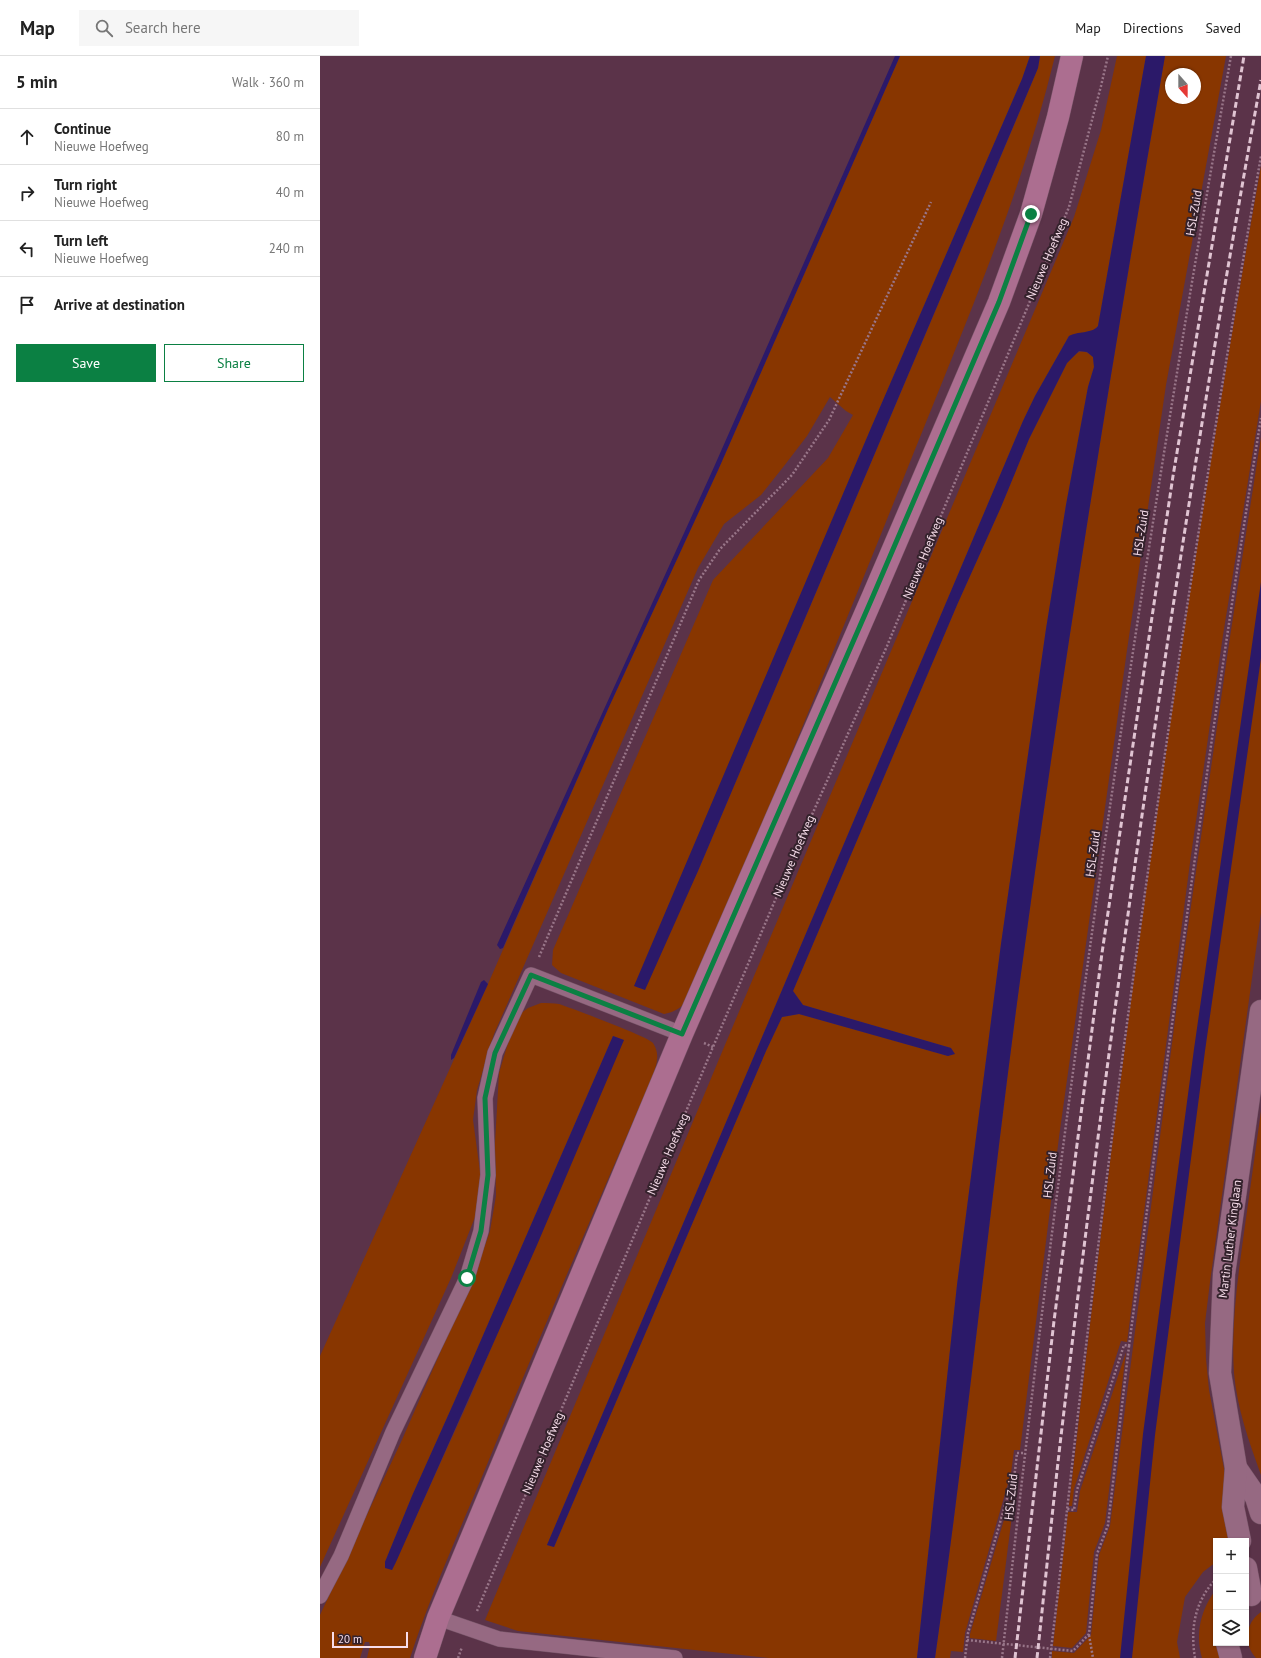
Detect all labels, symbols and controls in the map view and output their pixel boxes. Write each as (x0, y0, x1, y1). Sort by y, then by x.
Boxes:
search box (79, 10, 359, 46)
text: Map (20, 16, 55, 40)
icon: search (93, 17, 115, 39)
text: Search here (125, 18, 201, 37)
text: Map (1075, 19, 1101, 37)
text: Directions (1123, 19, 1183, 37)
text: Saved (1205, 19, 1241, 37)
north arrow (1165, 68, 1201, 104)
text: 5 min (16, 71, 57, 93)
text: Walk · 360 m (232, 74, 304, 91)
text: Continue (54, 119, 111, 138)
icon: ahead (16, 126, 38, 148)
text: 80 m (276, 128, 304, 145)
text: Nieuwe Hoefweg (54, 138, 149, 155)
text: Turn right (54, 175, 117, 194)
icon: right (16, 182, 38, 204)
text: 40 m (276, 184, 304, 201)
street label: HSL-Zuid (1182, 189, 1205, 237)
text: Nieuwe Hoefweg (54, 194, 149, 211)
route end (1022, 205, 1040, 223)
street label: Nieuwe Hoefweg (1023, 216, 1071, 302)
text: Turn left (54, 231, 108, 250)
icon: left (16, 238, 38, 260)
text: 240 m (269, 240, 304, 257)
text: Nieuwe Hoefweg (54, 250, 149, 267)
icon: arrive (16, 294, 38, 316)
text: Arrive at destination (54, 295, 185, 314)
button: Save (16, 344, 156, 382)
button: Share (164, 344, 304, 382)
street label: HSL-Zuid (1129, 509, 1152, 557)
street label: Nieuwe Hoefweg (899, 514, 946, 601)
street label: Nieuwe Hoefweg (770, 813, 818, 899)
street label: HSL-Zuid (1082, 830, 1103, 878)
street label: Nieuwe Hoefweg (644, 1111, 692, 1197)
street label: HSL-Zuid (1039, 1151, 1060, 1199)
street label: Martin Luther Kinglaan (1215, 1179, 1244, 1299)
route start (458, 1269, 476, 1287)
street label: Nieuwe Hoefweg (519, 1410, 567, 1496)
street label: HSL-Zuid (1001, 1473, 1020, 1521)
map controls (1213, 1538, 1249, 1646)
button: + (1213, 1538, 1249, 1574)
button: − (1213, 1574, 1249, 1610)
button: layers (1213, 1610, 1249, 1646)
scale bar (332, 1630, 408, 1649)
text: 20 m (338, 1632, 362, 1646)

